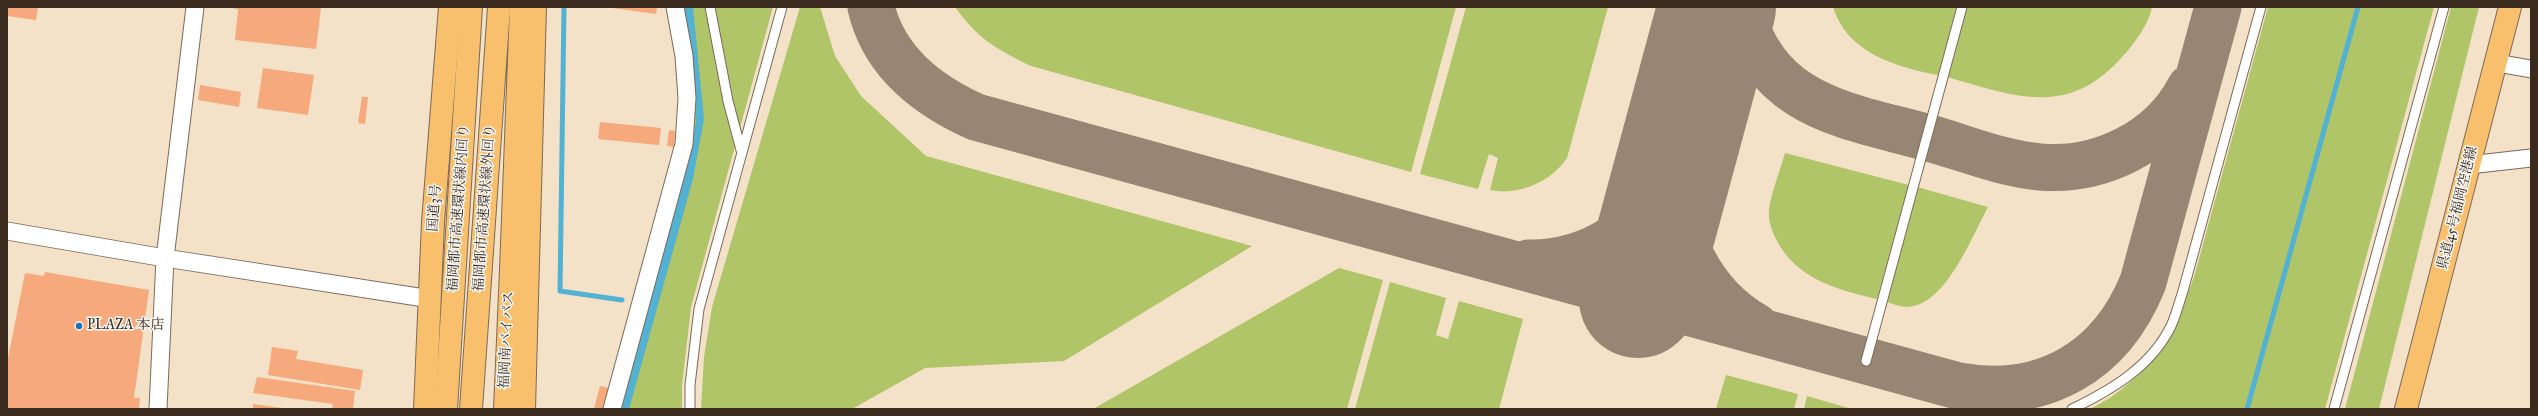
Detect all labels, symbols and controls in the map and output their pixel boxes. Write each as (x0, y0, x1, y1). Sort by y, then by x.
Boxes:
street label: 福岡都市高速環状線内回り (445, 124, 473, 292)
street label: 福岡都市高速環状線外回り (471, 124, 499, 292)
street label: 県道45号福岡空港線 (2435, 145, 2481, 271)
street label: 国道3号 (425, 184, 445, 232)
street label: 福岡南バイパス (496, 291, 518, 389)
place label: PLAZA 本店 (87, 318, 164, 334)
marker: PLAZA 本店 (74, 321, 84, 331)

